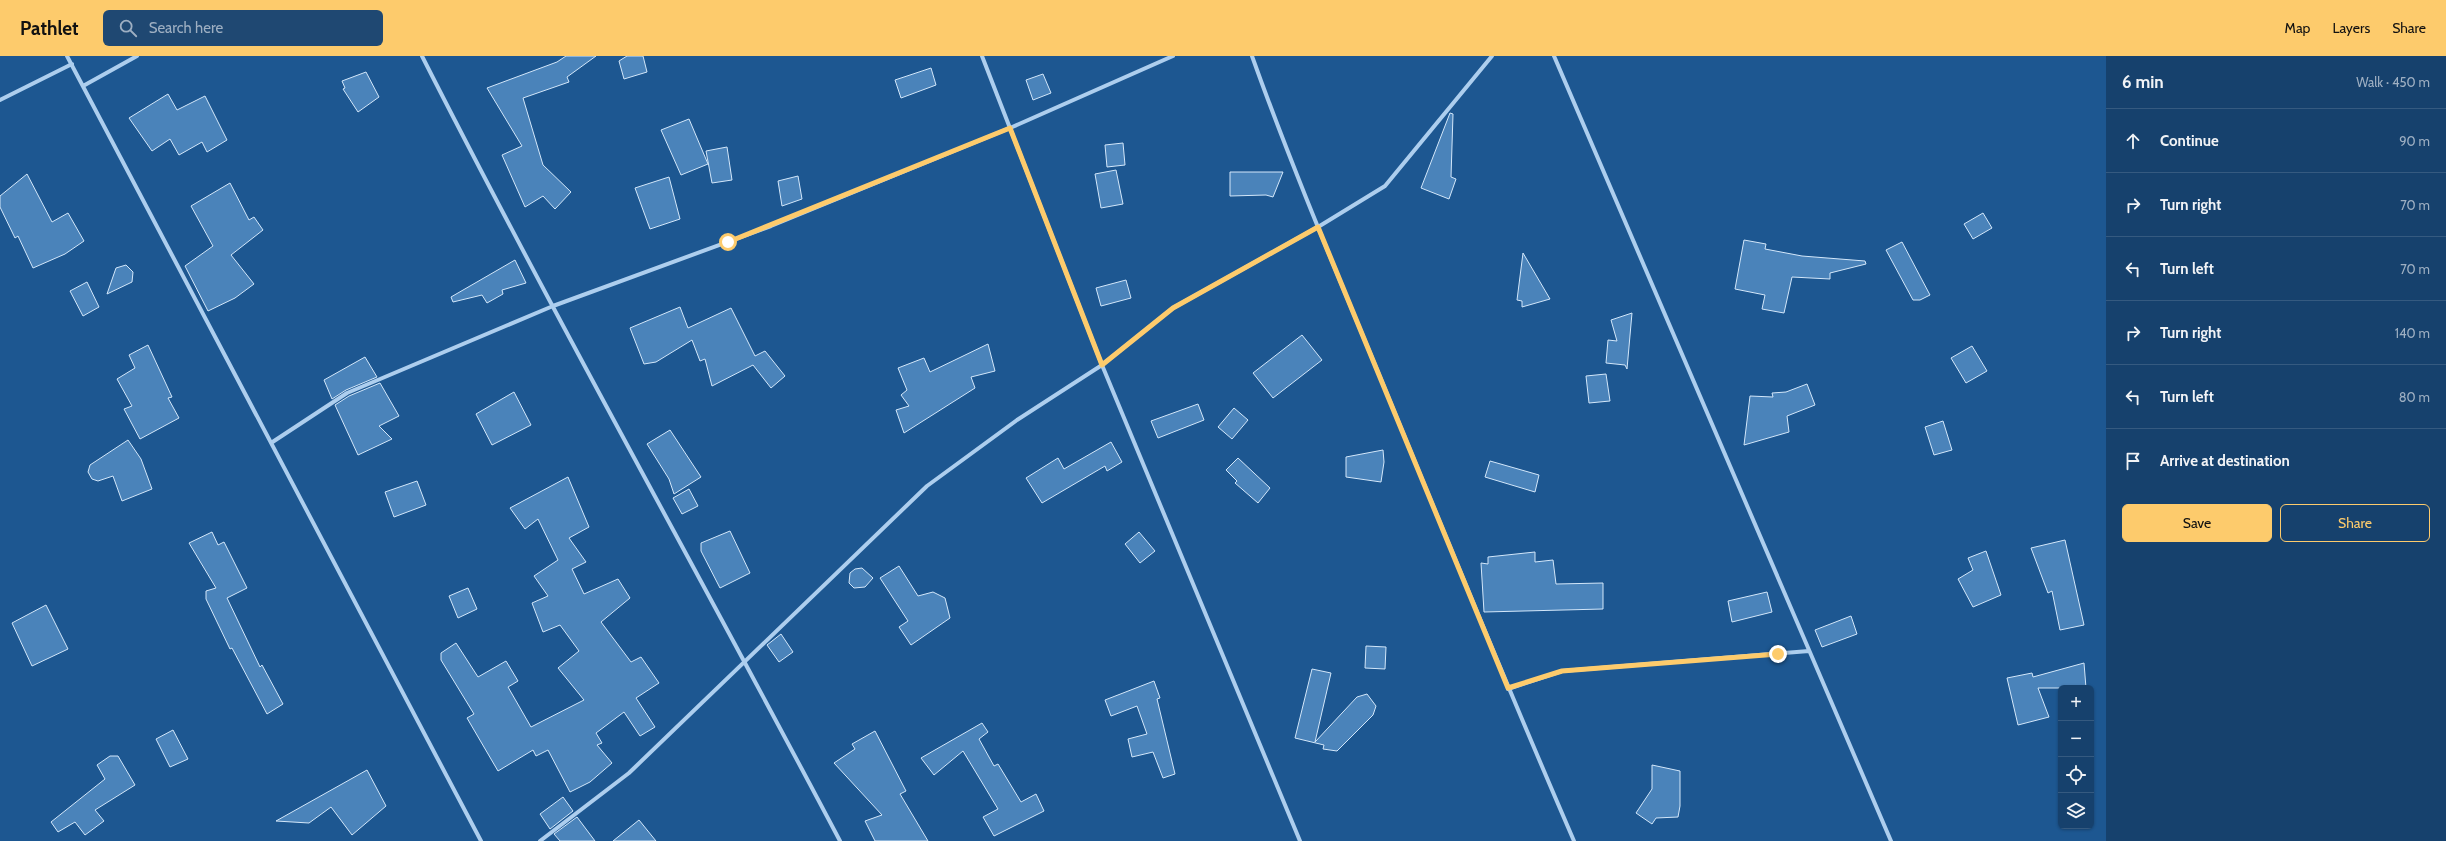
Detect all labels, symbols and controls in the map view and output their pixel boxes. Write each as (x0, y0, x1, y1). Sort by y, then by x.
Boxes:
search box (103, 10, 383, 46)
text: Pathlet (20, 17, 79, 40)
icon: search (117, 17, 139, 39)
text: Search here (149, 19, 223, 37)
text: Map (2285, 19, 2310, 37)
text: Layers (2332, 19, 2370, 37)
text: Share (2392, 19, 2426, 37)
text: 6 min (2122, 72, 2164, 92)
text: Walk · 450 m (2356, 74, 2430, 90)
icon: ahead (2122, 130, 2144, 152)
text: Continue (2160, 132, 2219, 150)
text: 90 m (2399, 133, 2430, 149)
icon: right (2122, 194, 2144, 216)
text: Turn right (2160, 196, 2221, 214)
text: 70 m (2400, 197, 2430, 213)
route start (719, 233, 737, 251)
icon: left (2122, 258, 2144, 280)
text: Turn left (2160, 260, 2214, 278)
text: 70 m (2400, 261, 2430, 277)
icon: right (2122, 322, 2144, 344)
text: Turn right (2160, 324, 2221, 342)
text: 140 m (2395, 325, 2430, 341)
icon: left (2122, 386, 2144, 408)
text: Turn left (2160, 388, 2214, 406)
text: 80 m (2399, 389, 2430, 405)
icon: arrive (2122, 450, 2144, 472)
text: Arrive at destination (2160, 452, 2290, 470)
button: Save (2122, 504, 2272, 542)
button: Share (2280, 504, 2430, 542)
route end (1769, 645, 1787, 663)
map controls (2058, 685, 2094, 829)
button: + (2058, 685, 2094, 721)
button: − (2058, 721, 2094, 757)
button: locate (2058, 757, 2094, 793)
button: layers (2058, 793, 2094, 829)

